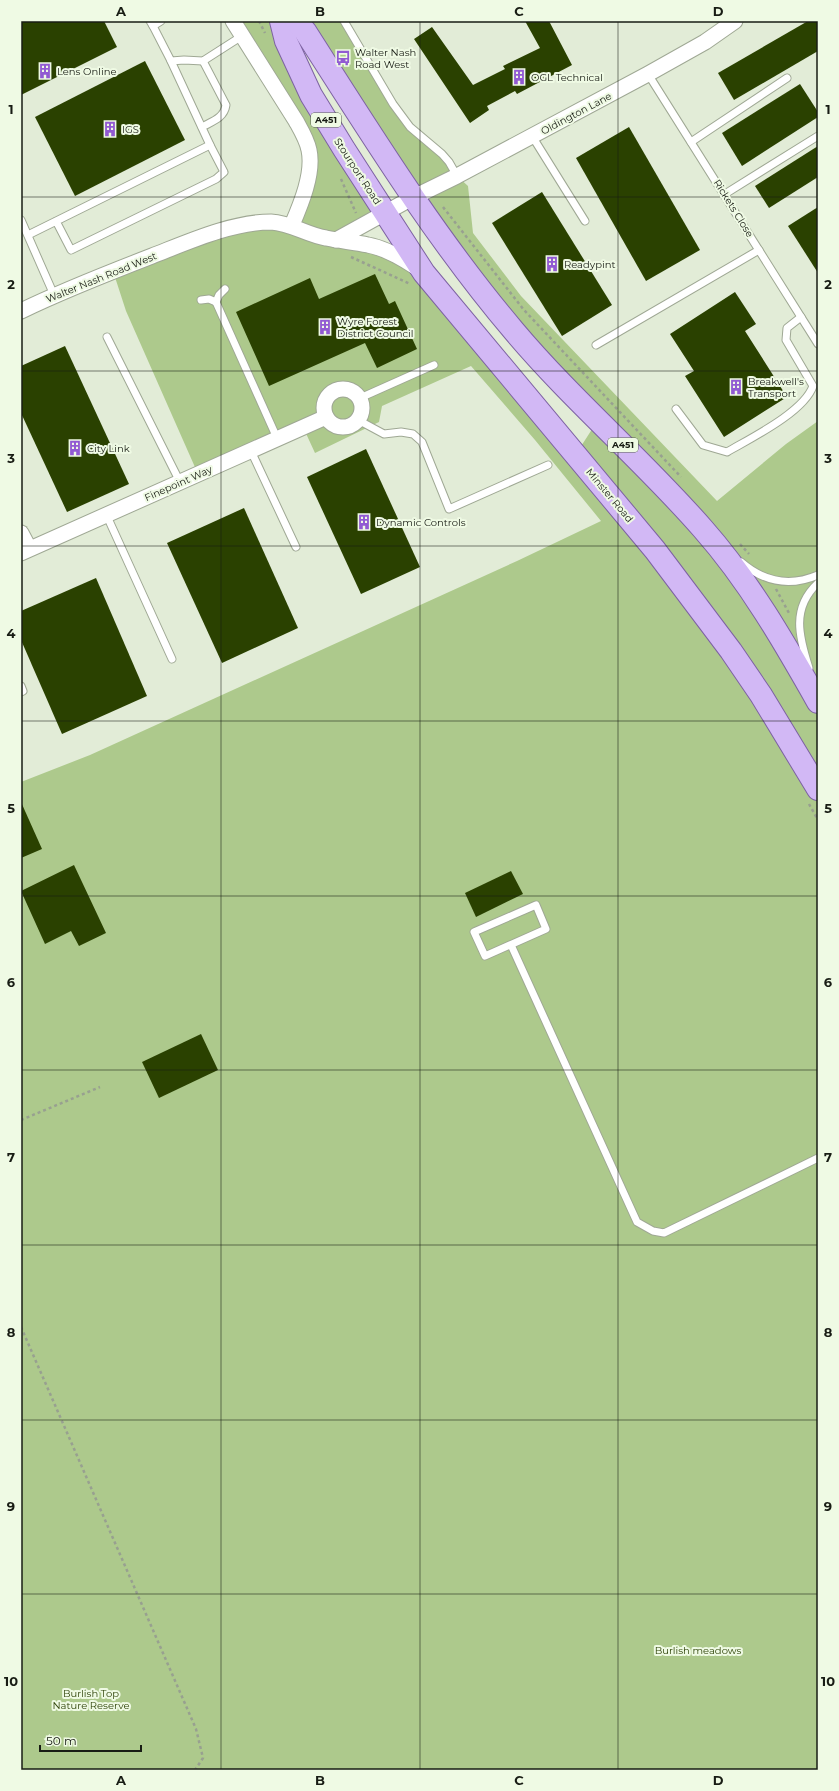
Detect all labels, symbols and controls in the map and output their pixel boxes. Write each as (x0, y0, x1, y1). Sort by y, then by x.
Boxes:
text: A (115, 3, 127, 19)
text: B (315, 3, 325, 19)
text: C (514, 3, 524, 19)
text: D (713, 3, 724, 19)
place label: Walter Nash Road West (355, 46, 416, 71)
bus stop icon: Walter Nash Road West (334, 49, 352, 67)
building icon: Lens Online (36, 62, 54, 80)
place label: Lens Online (57, 65, 116, 78)
building icon: OGL Technical (510, 68, 528, 86)
place label: OGL Technical (531, 71, 603, 84)
street label: Oldington Lane (539, 89, 614, 138)
text: 1 (8, 101, 14, 117)
text: 1 (825, 101, 831, 117)
road number: A451 (311, 113, 341, 127)
building icon: IGS (101, 120, 119, 138)
place label: IGS (122, 123, 139, 136)
street label: Stourport Road (331, 135, 384, 207)
street label: Rickets Close (711, 177, 757, 240)
street label: Walter Nash Road West (44, 249, 158, 306)
building icon: Readypint (543, 255, 561, 273)
place label: Readypint (564, 258, 615, 271)
text: 2 (7, 276, 15, 292)
text: 2 (824, 276, 832, 292)
place label: Wyre Forest District Council (337, 315, 413, 340)
building icon: Wyre Forest District Council (316, 318, 334, 336)
place label: Breakwell's Transport (748, 375, 804, 400)
building icon: Breakwell's Transport (727, 378, 745, 396)
road number: A451 (608, 438, 638, 452)
building icon: City Link (66, 439, 84, 457)
place label: City Link (87, 442, 130, 455)
text: 3 (6, 450, 15, 466)
text: 3 (823, 450, 832, 466)
street label: Finepoint Way (142, 463, 215, 504)
street label: Minster Road (583, 466, 636, 525)
building icon: Dynamic Controls (355, 513, 373, 531)
place label: Dynamic Controls (376, 516, 466, 529)
text: 4 (7, 625, 16, 641)
text: 4 (824, 625, 833, 641)
text: 5 (7, 800, 15, 816)
text: 5 (824, 800, 832, 816)
text: 6 (7, 974, 16, 990)
text: 6 (824, 974, 833, 990)
text: 7 (7, 1149, 15, 1165)
text: 7 (824, 1149, 832, 1165)
text: 8 (7, 1324, 16, 1340)
text: 8 (824, 1324, 833, 1340)
text: 9 (7, 1498, 15, 1514)
text: 9 (824, 1498, 832, 1514)
park label: Burlish meadows (655, 1644, 741, 1657)
text: 10 (4, 1673, 18, 1689)
text: 10 (821, 1673, 835, 1689)
park label: Burlish Top Nature Reserve (52, 1687, 130, 1712)
scale bar (40, 1727, 141, 1753)
text: 50 m (46, 1733, 77, 1748)
text: A (115, 1772, 127, 1788)
text: B (315, 1772, 325, 1788)
text: C (514, 1772, 524, 1788)
text: D (713, 1772, 724, 1788)

